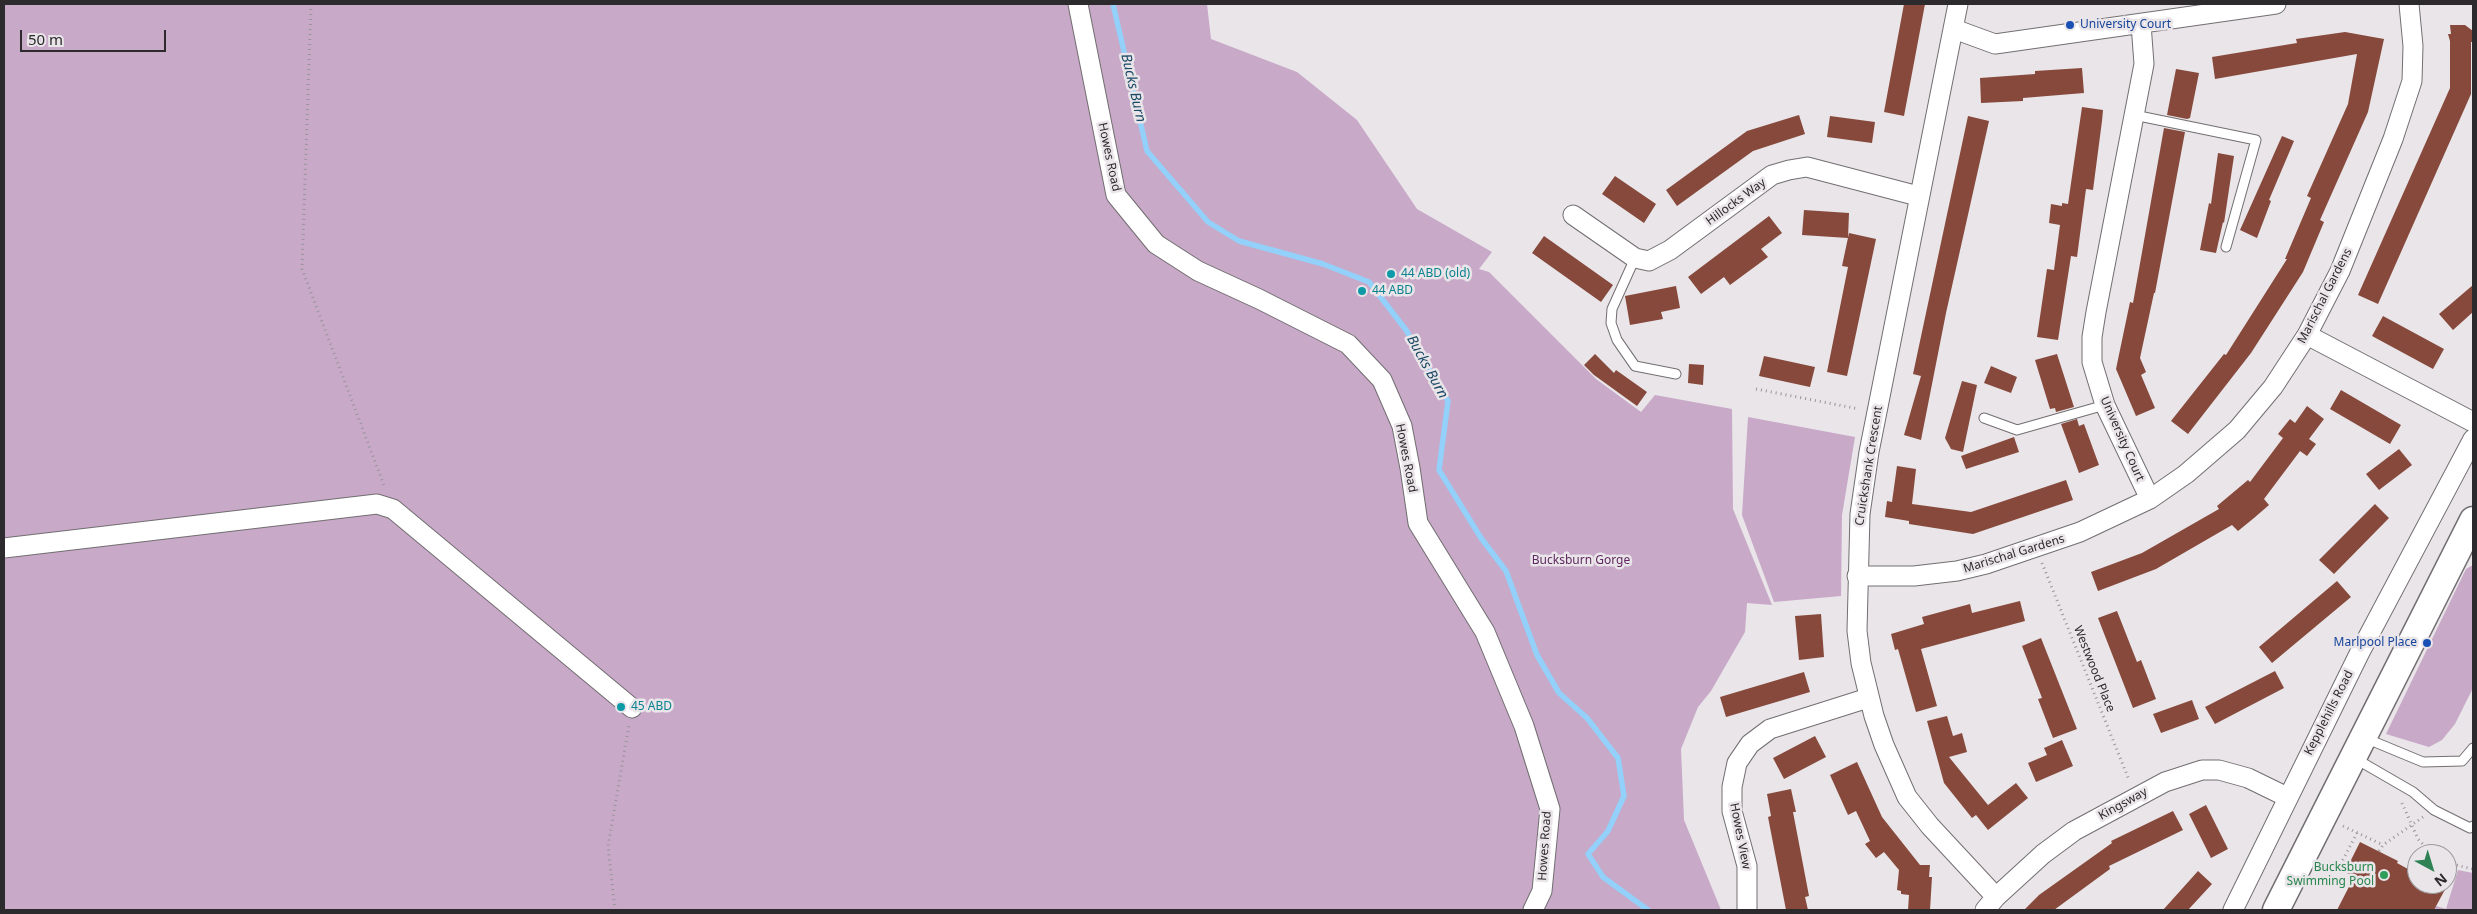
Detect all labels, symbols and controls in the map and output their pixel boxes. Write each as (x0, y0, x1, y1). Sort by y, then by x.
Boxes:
place label: University Court (2080, 18, 2171, 32)
marker: University Court (2064, 19, 2076, 31)
scale bar (22, 20, 169, 52)
text: 50 m (28, 29, 63, 49)
water label: Bucks Burn (1117, 52, 1149, 124)
street label: Howes Road (1095, 121, 1123, 193)
street label: Hillocks Way (1703, 176, 1769, 228)
street label: Marischal Gardens (2295, 246, 2355, 346)
place label: 44 ABD (old) (1401, 267, 1470, 281)
marker: 44 ABD (old) (1385, 268, 1397, 280)
place label: 44 ABD (1372, 284, 1413, 298)
marker: 44 ABD (1356, 285, 1368, 297)
water label: Bucks Burn (1403, 332, 1451, 402)
street label: University Court (2097, 394, 2147, 484)
street label: Cruickshank Crescent (1852, 405, 1886, 527)
street label: Howes Road (1392, 422, 1420, 494)
street label: Marischal Gardens (1962, 532, 2066, 576)
park label: Bucksburn Gorge (1532, 554, 1630, 568)
street label: Westwood Place (2070, 624, 2118, 714)
place label: Marlpool Place (2334, 636, 2417, 650)
marker: Marlpool Place (2421, 637, 2433, 649)
street label: Kepplehills Road (2301, 668, 2357, 758)
place label: 45 ABD (631, 700, 672, 714)
marker: 45 ABD (615, 701, 627, 713)
street label: Kingsway (2096, 785, 2150, 823)
street label: Howes View (1727, 802, 1753, 870)
street label: Howes Road (1535, 811, 1555, 881)
north arrow (2407, 844, 2457, 894)
place label: Bucksburn Swimming Pool (2287, 861, 2374, 889)
marker: Bucksburn Swimming Pool (2378, 869, 2390, 881)
text: N (2431, 869, 2452, 891)

